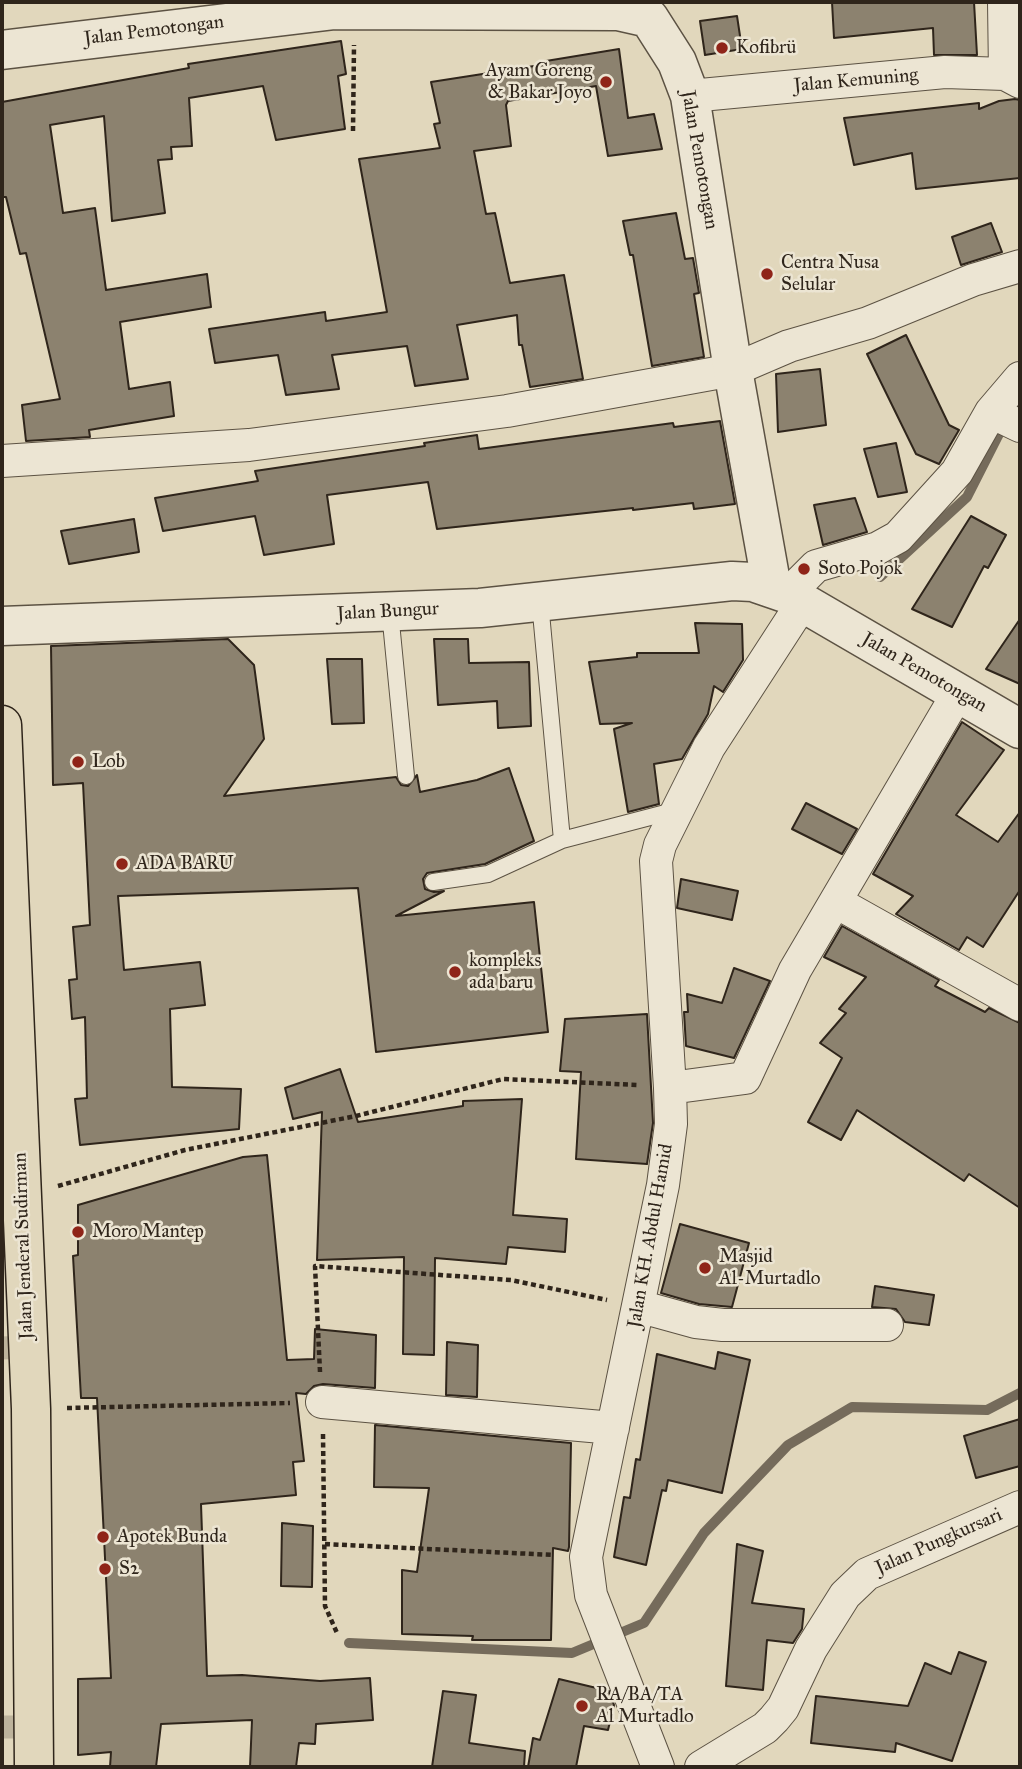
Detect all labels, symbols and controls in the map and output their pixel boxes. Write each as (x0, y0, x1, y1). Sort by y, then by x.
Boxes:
street label: Jalan Pemotongan (83, 11, 225, 51)
place label: Kofibrü (736, 37, 796, 59)
marker: Kofibrü (714, 40, 730, 56)
place label: Ayam Goreng & Bakar Joyo (485, 60, 592, 104)
street label: Jalan Kemuning (793, 64, 919, 98)
marker: Ayam Goreng & Bakar Joyo (598, 74, 614, 90)
street label: Jalan Pemotongan (676, 89, 722, 231)
place label: Centra Nusa Selular (781, 252, 879, 296)
marker: Centra Nusa Selular (759, 266, 775, 282)
place label: Soto Pojok (818, 558, 902, 580)
marker: Soto Pojok (796, 561, 812, 577)
street label: Jalan Bungur (336, 598, 440, 626)
street label: Jalan Pemotongan (857, 628, 991, 718)
place label: Lob (92, 751, 125, 773)
marker: Lob (70, 754, 86, 770)
place label: ADA BARU (136, 853, 233, 875)
marker: ADA BARU (114, 856, 130, 872)
place label: kompleks ada baru (469, 950, 541, 994)
marker: kompleks ada baru (447, 964, 463, 980)
street label: Jalan KH. Abdul Hamid (624, 1142, 678, 1330)
street label: Jalan Jenderal Sudirman (9, 1152, 39, 1340)
place label: Moro Mantep (92, 1221, 204, 1243)
marker: Moro Mantep (70, 1224, 86, 1240)
place label: Masjid Al-Murtadlo (719, 1246, 820, 1290)
marker: Masjid Al-Murtadlo (697, 1260, 713, 1276)
street label: Jalan Pungkursari (872, 1504, 1006, 1580)
place label: Apotek Bunda (117, 1526, 227, 1548)
marker: Apotek Bunda (95, 1529, 111, 1545)
place label: S2 (119, 1558, 139, 1580)
marker: S2 (97, 1561, 113, 1577)
place label: RA/BA/TA Al Murtadlo (596, 1684, 694, 1728)
marker: RA/BA/TA Al Murtadlo (574, 1698, 590, 1714)

